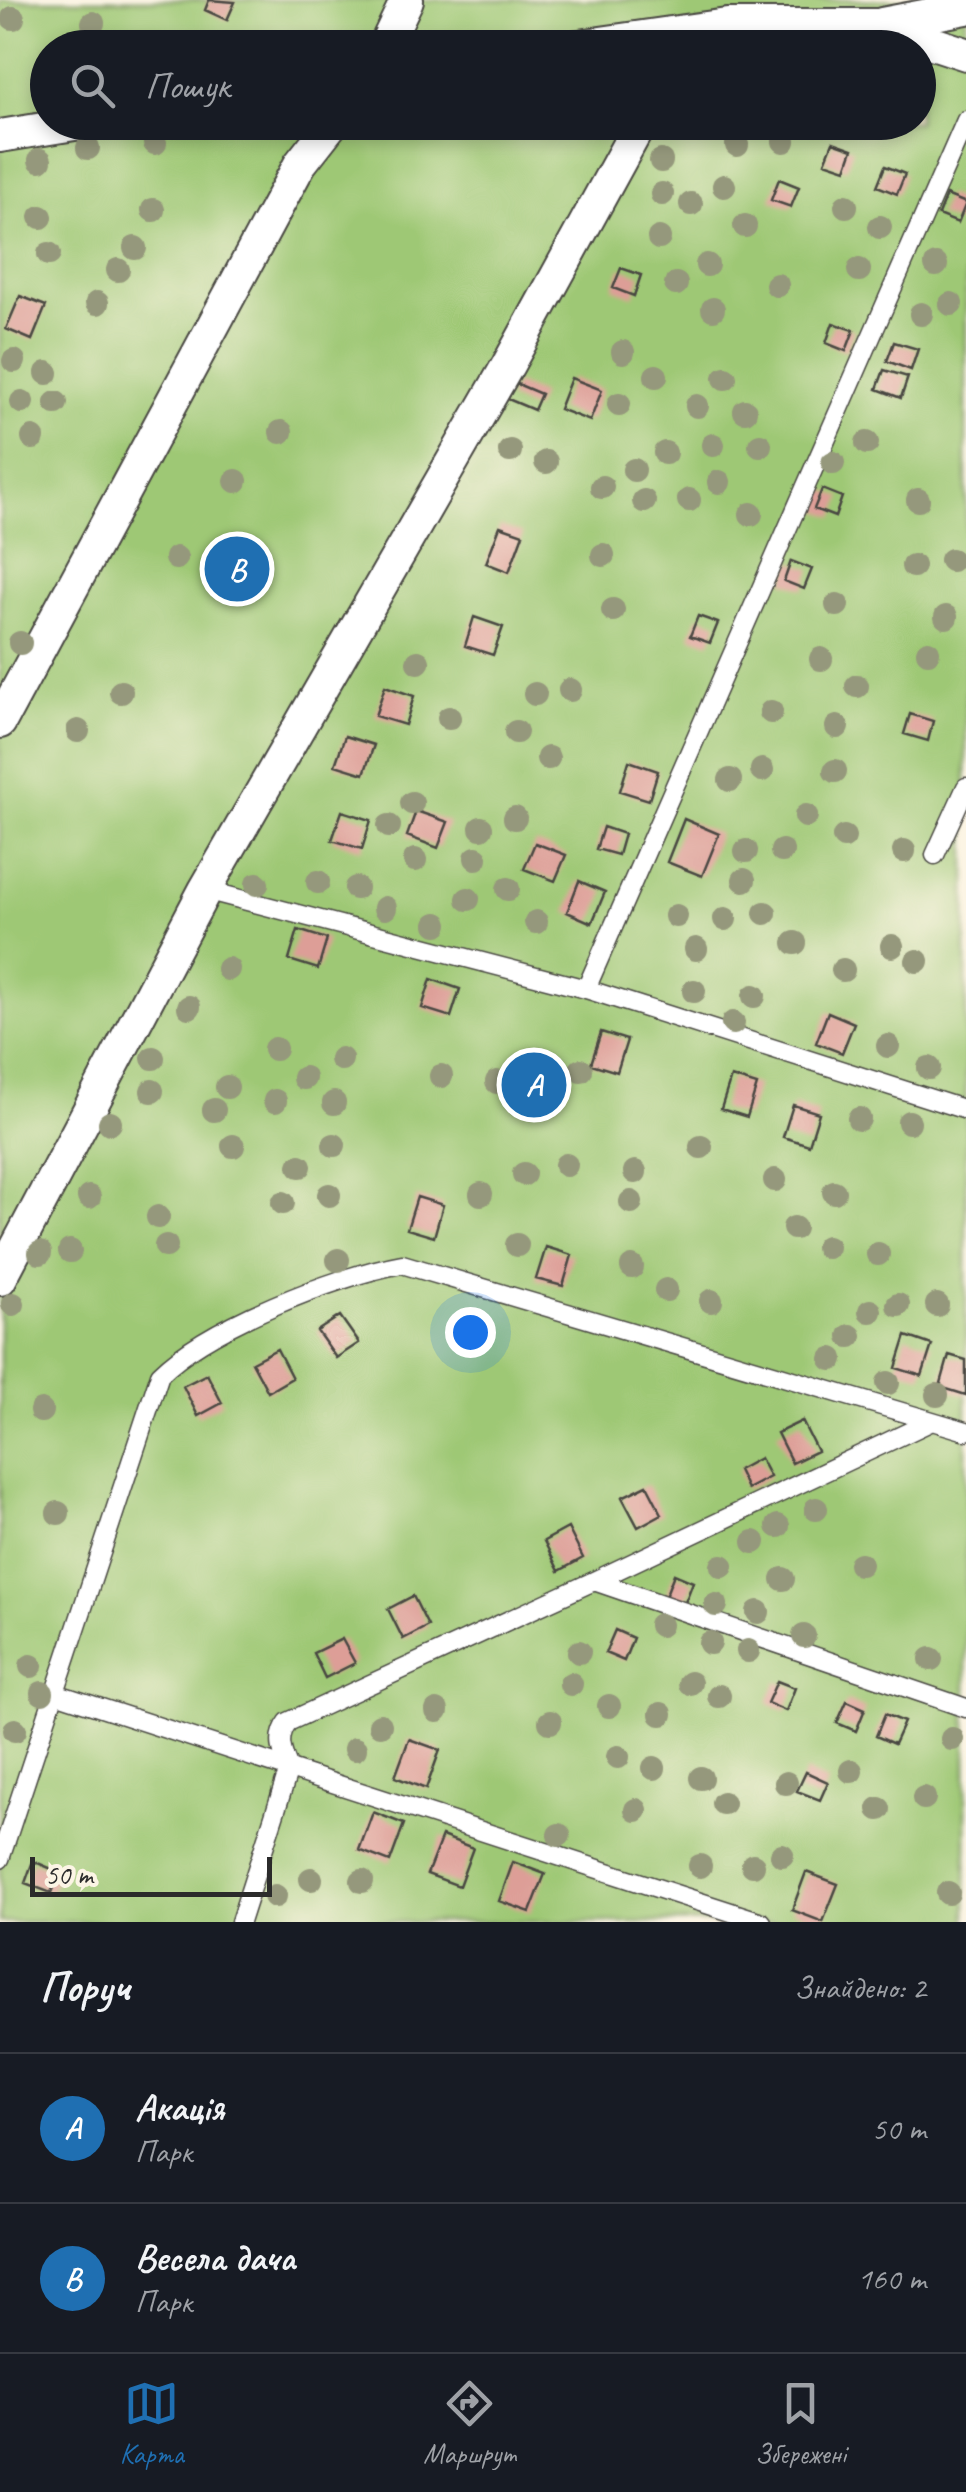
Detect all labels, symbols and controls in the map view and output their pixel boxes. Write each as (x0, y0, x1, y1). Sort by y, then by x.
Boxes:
search box (30, 30, 936, 140)
icon: search (65, 58, 120, 113)
text: Пошук (145, 62, 230, 109)
pin: B (204, 532, 270, 606)
pin: A (502, 1048, 566, 1122)
your location (445, 1307, 496, 1358)
scale bar (30, 1852, 272, 1896)
text: 50 m (45, 1857, 93, 1892)
text: Поруч (40, 1961, 130, 2014)
text: Знайдено: 2 (794, 1967, 926, 2008)
text: Акація (135, 2084, 224, 2131)
text: A (64, 2108, 81, 2149)
text: 50 m (872, 2108, 926, 2149)
text: Парк (135, 2131, 192, 2172)
text: Весела дача (135, 2234, 295, 2281)
text: B (64, 2258, 81, 2299)
text: 160 m (857, 2258, 926, 2299)
text: Парк (135, 2281, 192, 2322)
tab: Карта (120, 2376, 184, 2471)
tab: Маршрут (423, 2376, 516, 2471)
tab: Збережені (755, 2376, 846, 2471)

